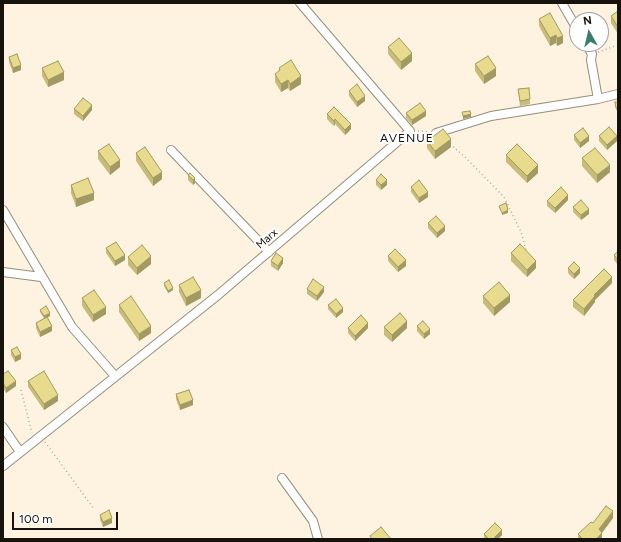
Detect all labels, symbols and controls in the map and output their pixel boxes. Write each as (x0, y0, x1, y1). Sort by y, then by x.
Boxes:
north arrow (569, 12, 609, 52)
text: N (582, 14, 593, 28)
district label: AVENUE (380, 131, 434, 145)
street label: Marx (254, 226, 280, 252)
scale bar (14, 504, 120, 530)
text: 100 m (19, 512, 53, 526)

